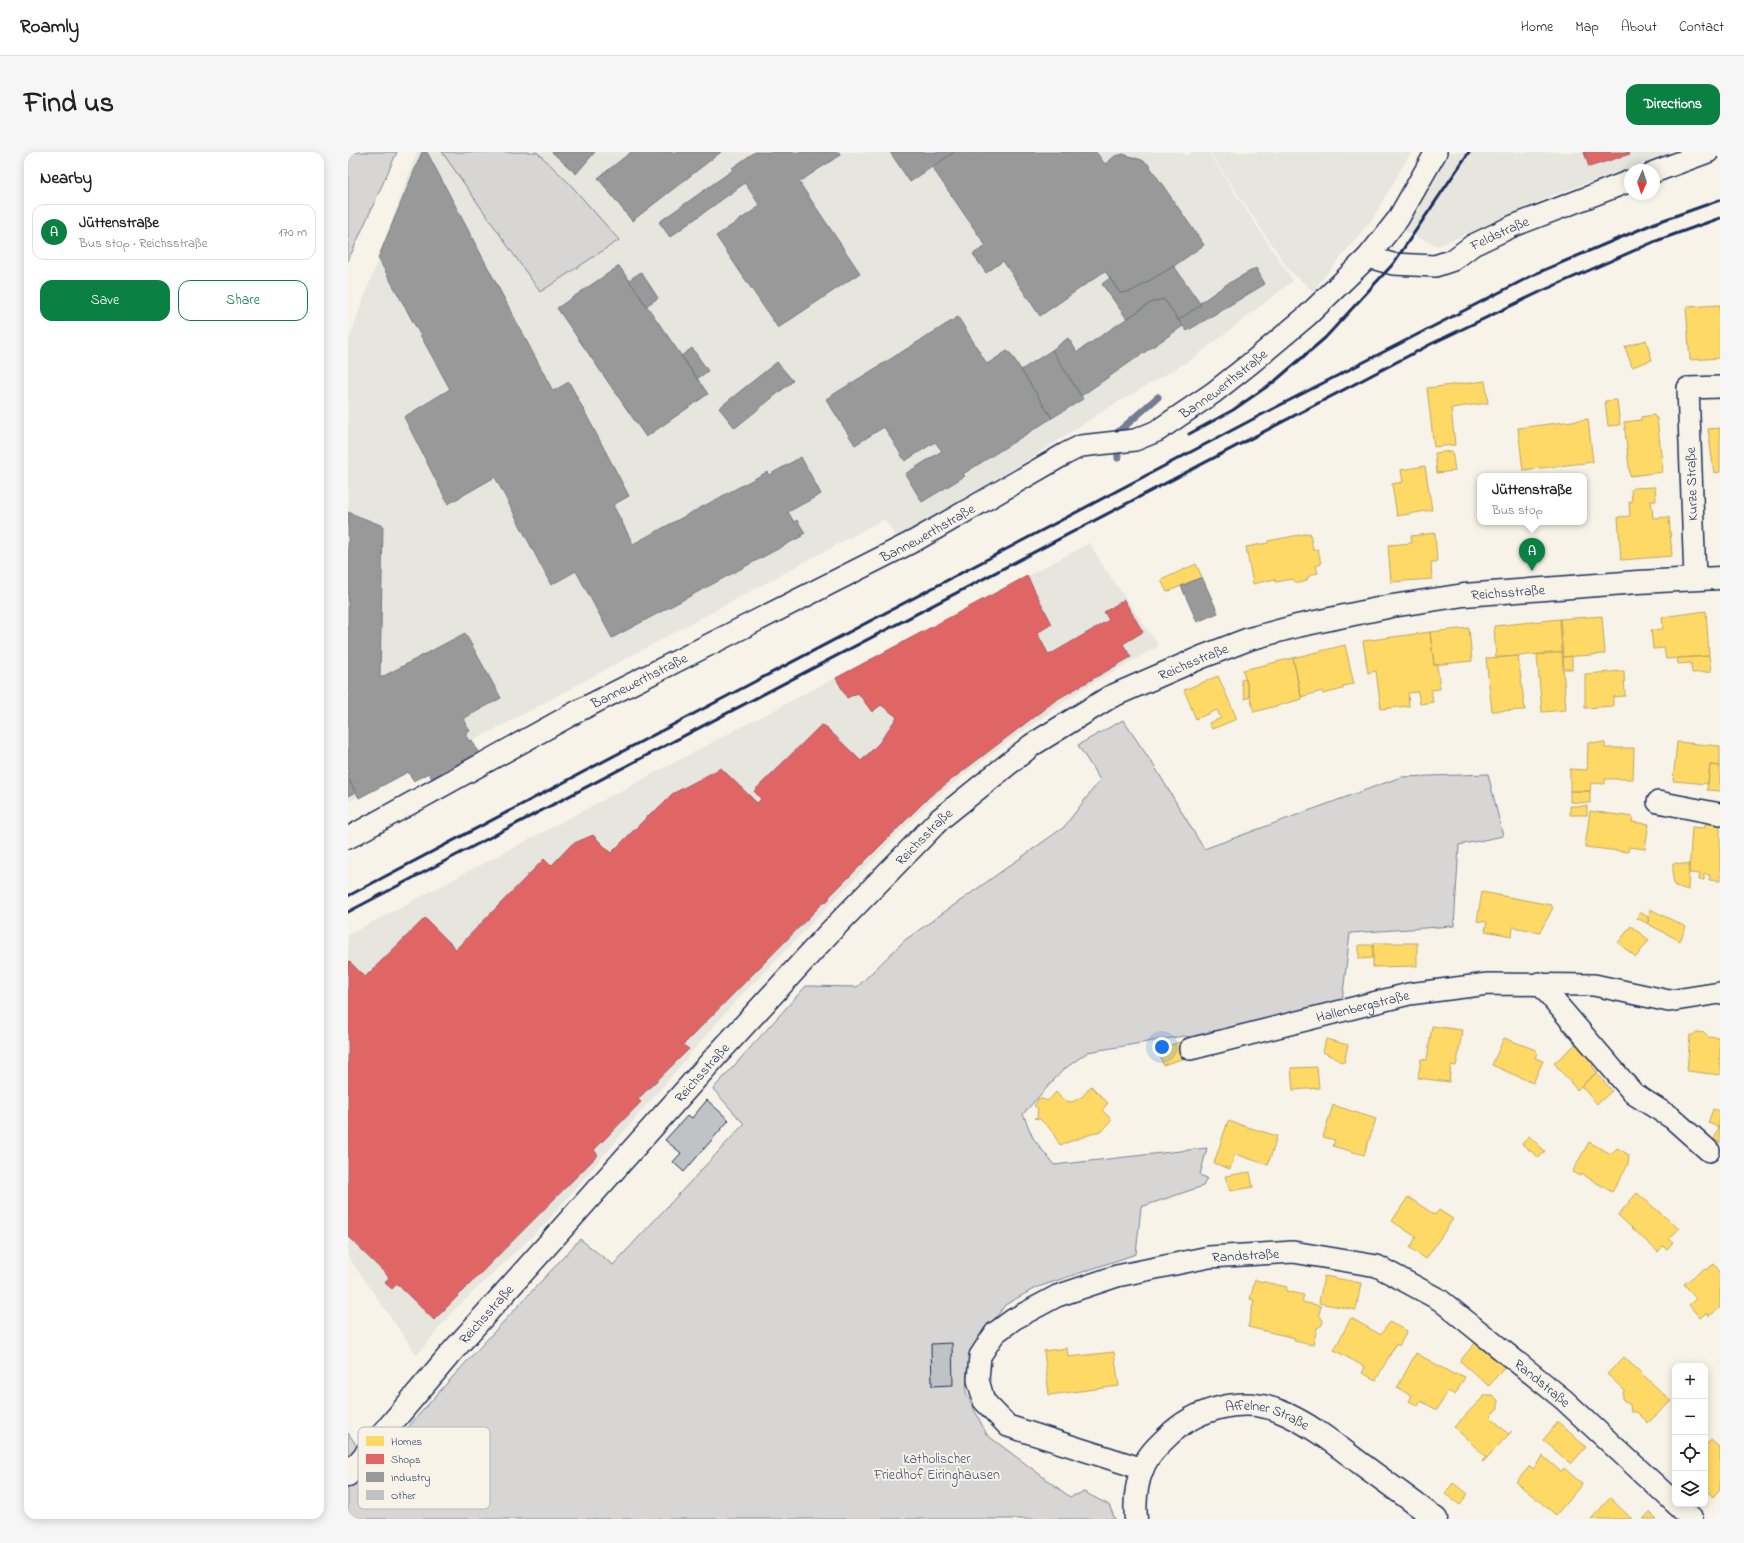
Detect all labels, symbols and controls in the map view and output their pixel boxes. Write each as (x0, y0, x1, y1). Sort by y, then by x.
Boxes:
text: Roamly (20, 14, 79, 41)
text: Home (1521, 17, 1553, 38)
text: Map (1575, 17, 1599, 38)
text: About (1621, 17, 1657, 38)
text: Contact (1679, 17, 1724, 38)
text: Find us (24, 84, 114, 125)
button: Directions (1626, 84, 1720, 125)
north arrow (1624, 164, 1660, 200)
text: Nearby (40, 166, 92, 191)
text: Jüttenstraße (79, 212, 159, 234)
street label: Feldstraße (1466, 212, 1533, 257)
text: A (50, 223, 58, 242)
text: 170 m (279, 223, 307, 242)
text: Bus stop · Reichsstraße (79, 234, 208, 253)
button: Save (40, 280, 170, 321)
button: Share (178, 280, 308, 321)
street label: Bannewerthstraße (1175, 344, 1273, 425)
street label: Kurze Straße (1681, 446, 1704, 521)
popup (1477, 473, 1587, 525)
text: Jüttenstraße (1492, 479, 1572, 501)
street label: Bannewerthstraße (876, 499, 980, 569)
text: Bus stop (1492, 501, 1543, 520)
pin: A (1519, 538, 1545, 571)
street label: Reichsstraße (1471, 580, 1547, 606)
street label: Reichsstraße (1155, 639, 1232, 687)
street label: Bannewerthstraße (587, 648, 692, 715)
street label: Reichsstraße (891, 803, 958, 871)
street label: Hallenbergstraße (1314, 985, 1412, 1029)
your location (1152, 1037, 1172, 1057)
street label: Reichsstraße (670, 1038, 736, 1108)
street label: Randstraße (1211, 1244, 1281, 1269)
street label: Reichsstraße (455, 1280, 520, 1350)
street label: Randstraße (1509, 1354, 1575, 1414)
map controls (1672, 1363, 1708, 1507)
button: + (1672, 1363, 1708, 1399)
street label: Affelner Straße (1224, 1396, 1314, 1437)
button: − (1672, 1399, 1708, 1435)
legend (358, 1427, 490, 1509)
text: Homes (391, 1434, 423, 1450)
button: locate (1672, 1435, 1708, 1471)
park label: katholischer Friedhof Eiringhausen (873, 1449, 1000, 1487)
text: Shops (391, 1452, 421, 1468)
text: Industry (391, 1470, 430, 1487)
button: layers (1672, 1471, 1708, 1507)
text: Other (391, 1488, 416, 1504)

